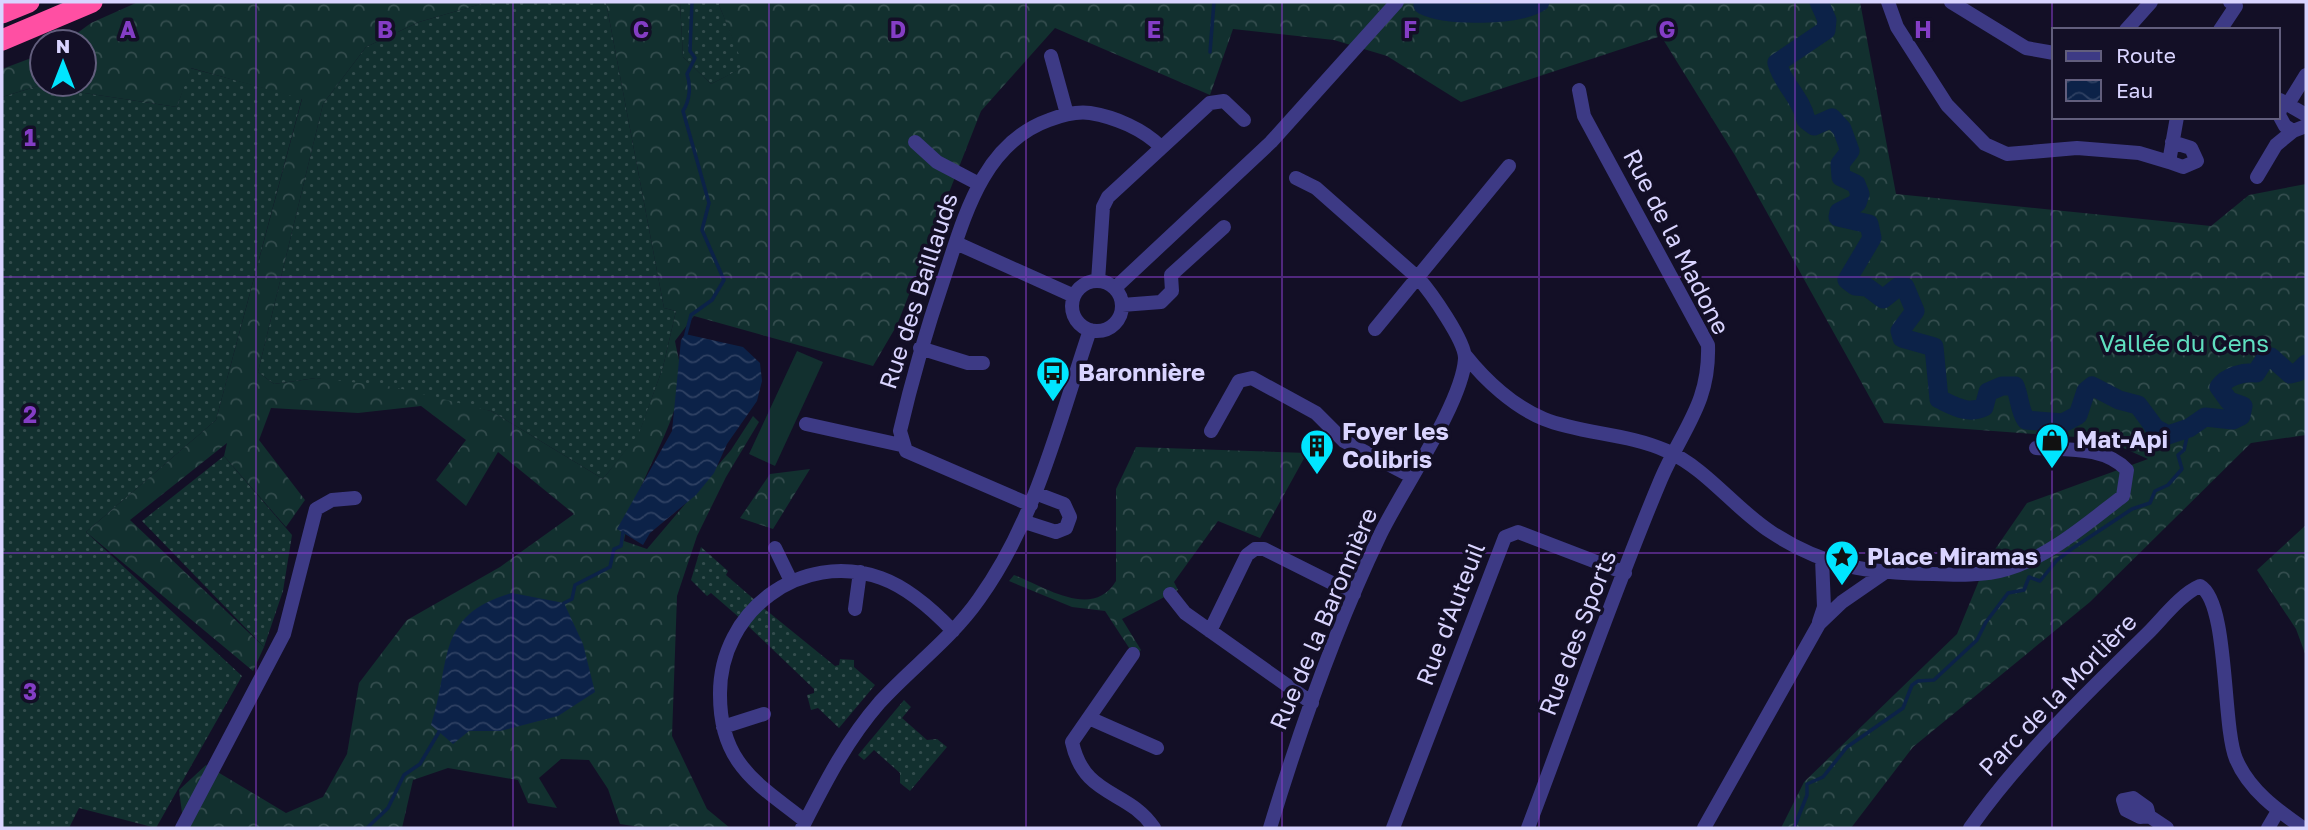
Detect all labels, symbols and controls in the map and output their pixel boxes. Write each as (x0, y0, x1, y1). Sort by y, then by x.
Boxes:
text: A (120, 15, 137, 43)
text: B (377, 15, 393, 43)
text: C (633, 15, 649, 43)
text: D (890, 15, 906, 43)
text: E (1147, 15, 1161, 43)
text: F (1403, 15, 1417, 43)
text: G (1659, 15, 1675, 43)
text: H (1914, 15, 1932, 43)
north arrow (28, 28, 98, 98)
legend (2052, 28, 2280, 119)
text: N (56, 34, 70, 57)
text: Route (2116, 42, 2176, 68)
text: Eau (2116, 77, 2153, 103)
text: 1 (24, 123, 36, 151)
street label: Rue de la Madone (1618, 144, 1737, 339)
street label: Rue des Baillauds (872, 189, 963, 392)
park label: Vallée du Cens (2099, 328, 2269, 357)
bus stop icon: Baronnière (1034, 354, 1072, 403)
place label: Baronnière (1078, 357, 1205, 386)
text: 2 (23, 400, 37, 428)
place label: Foyer les Colibris (1342, 416, 1449, 473)
shop icon: Mat-Api (2033, 421, 2071, 470)
place label: Mat-Api (2076, 424, 2168, 453)
building icon: Foyer les Colibris (1298, 427, 1336, 476)
street label: Rue de la Baronnière (1263, 503, 1383, 734)
street label: Rue d'Auteuil (1409, 538, 1490, 689)
place icon: Place Miramas (1823, 538, 1861, 587)
place label: Place Miramas (1867, 541, 2038, 570)
street label: Rue des Sports (1532, 546, 1621, 719)
street label: Parc de la Morlière (1972, 607, 2142, 781)
text: 3 (23, 677, 37, 705)

